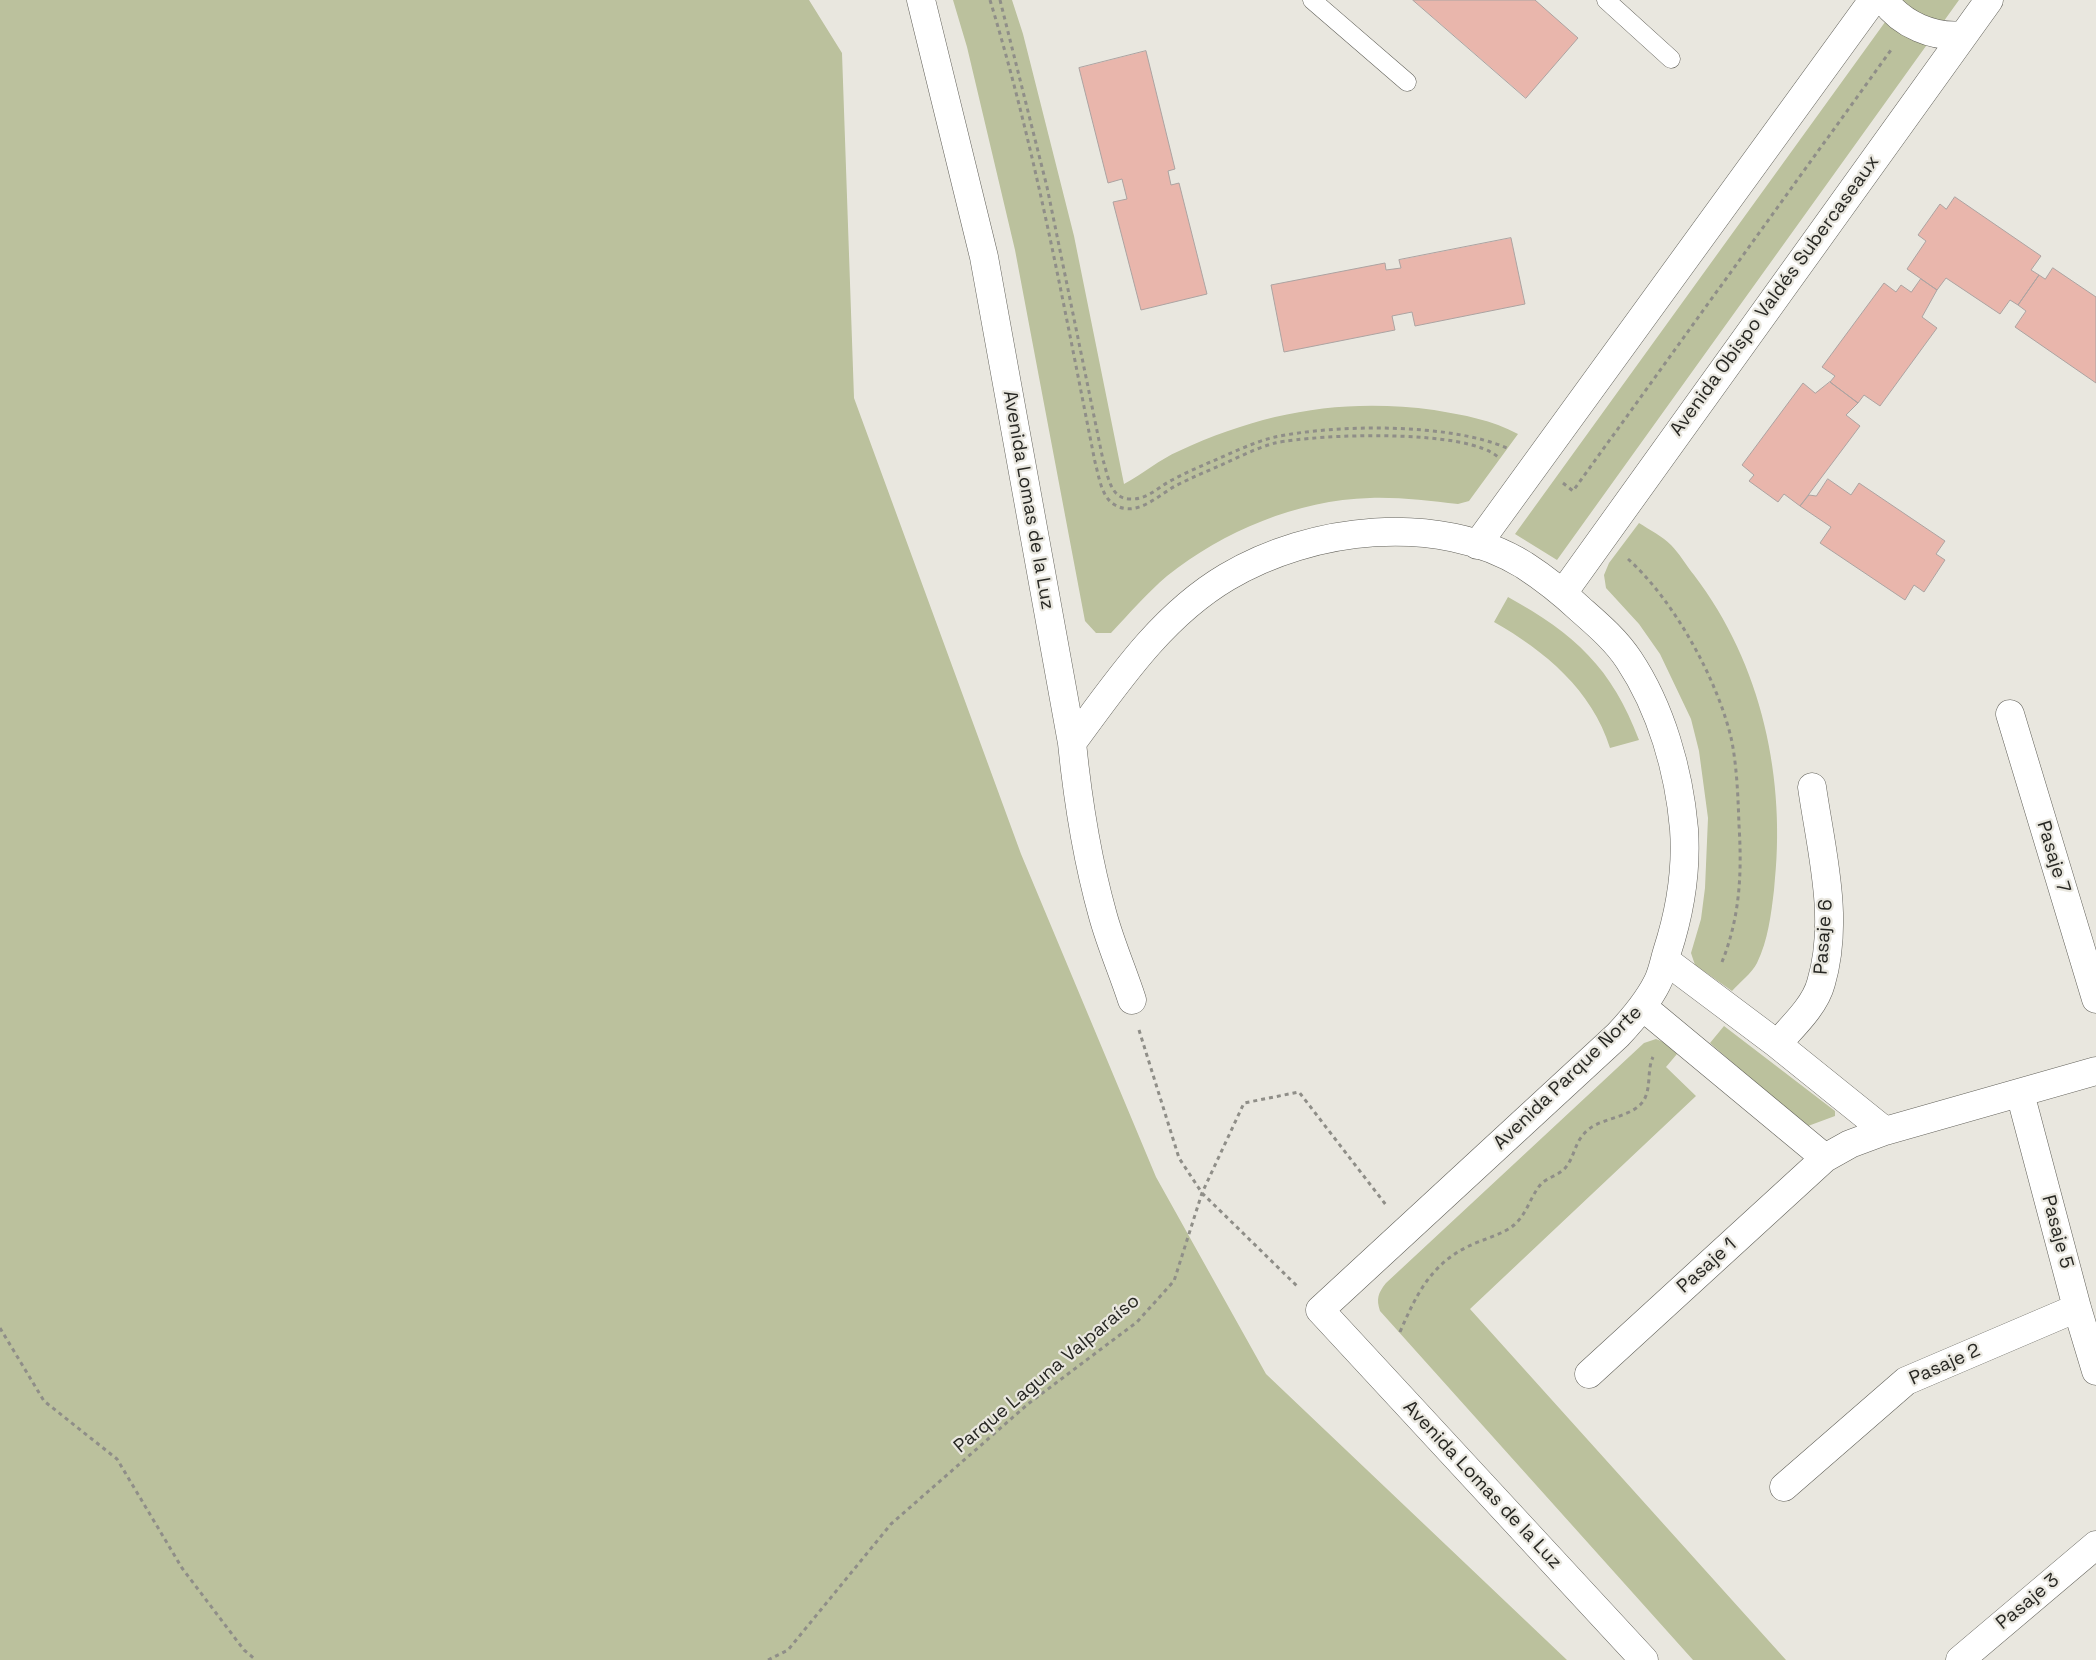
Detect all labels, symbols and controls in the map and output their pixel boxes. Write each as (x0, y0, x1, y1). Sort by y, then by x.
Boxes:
street label: Avenida Obispo Valdés Subercaseaux (1665, 151, 1885, 441)
street label: Avenida Lomas de la Luz (998, 389, 1058, 611)
street label: Pasaje 7 (2031, 818, 2075, 896)
street label: Pasaje 6 (1810, 899, 1838, 975)
street label: Avenida Parque Norte (1489, 1001, 1647, 1155)
street label: Pasaje 5 (2036, 1193, 2078, 1271)
street label: Pasaje 1 (1673, 1234, 1741, 1298)
street label: Parque Laguna Valparaíso (950, 1290, 1144, 1458)
street label: Pasaje 2 (1906, 1339, 1984, 1391)
street label: Avenida Lomas de la Luz (1398, 1396, 1566, 1574)
street label: Pasaje 3 (1992, 1569, 2064, 1635)

